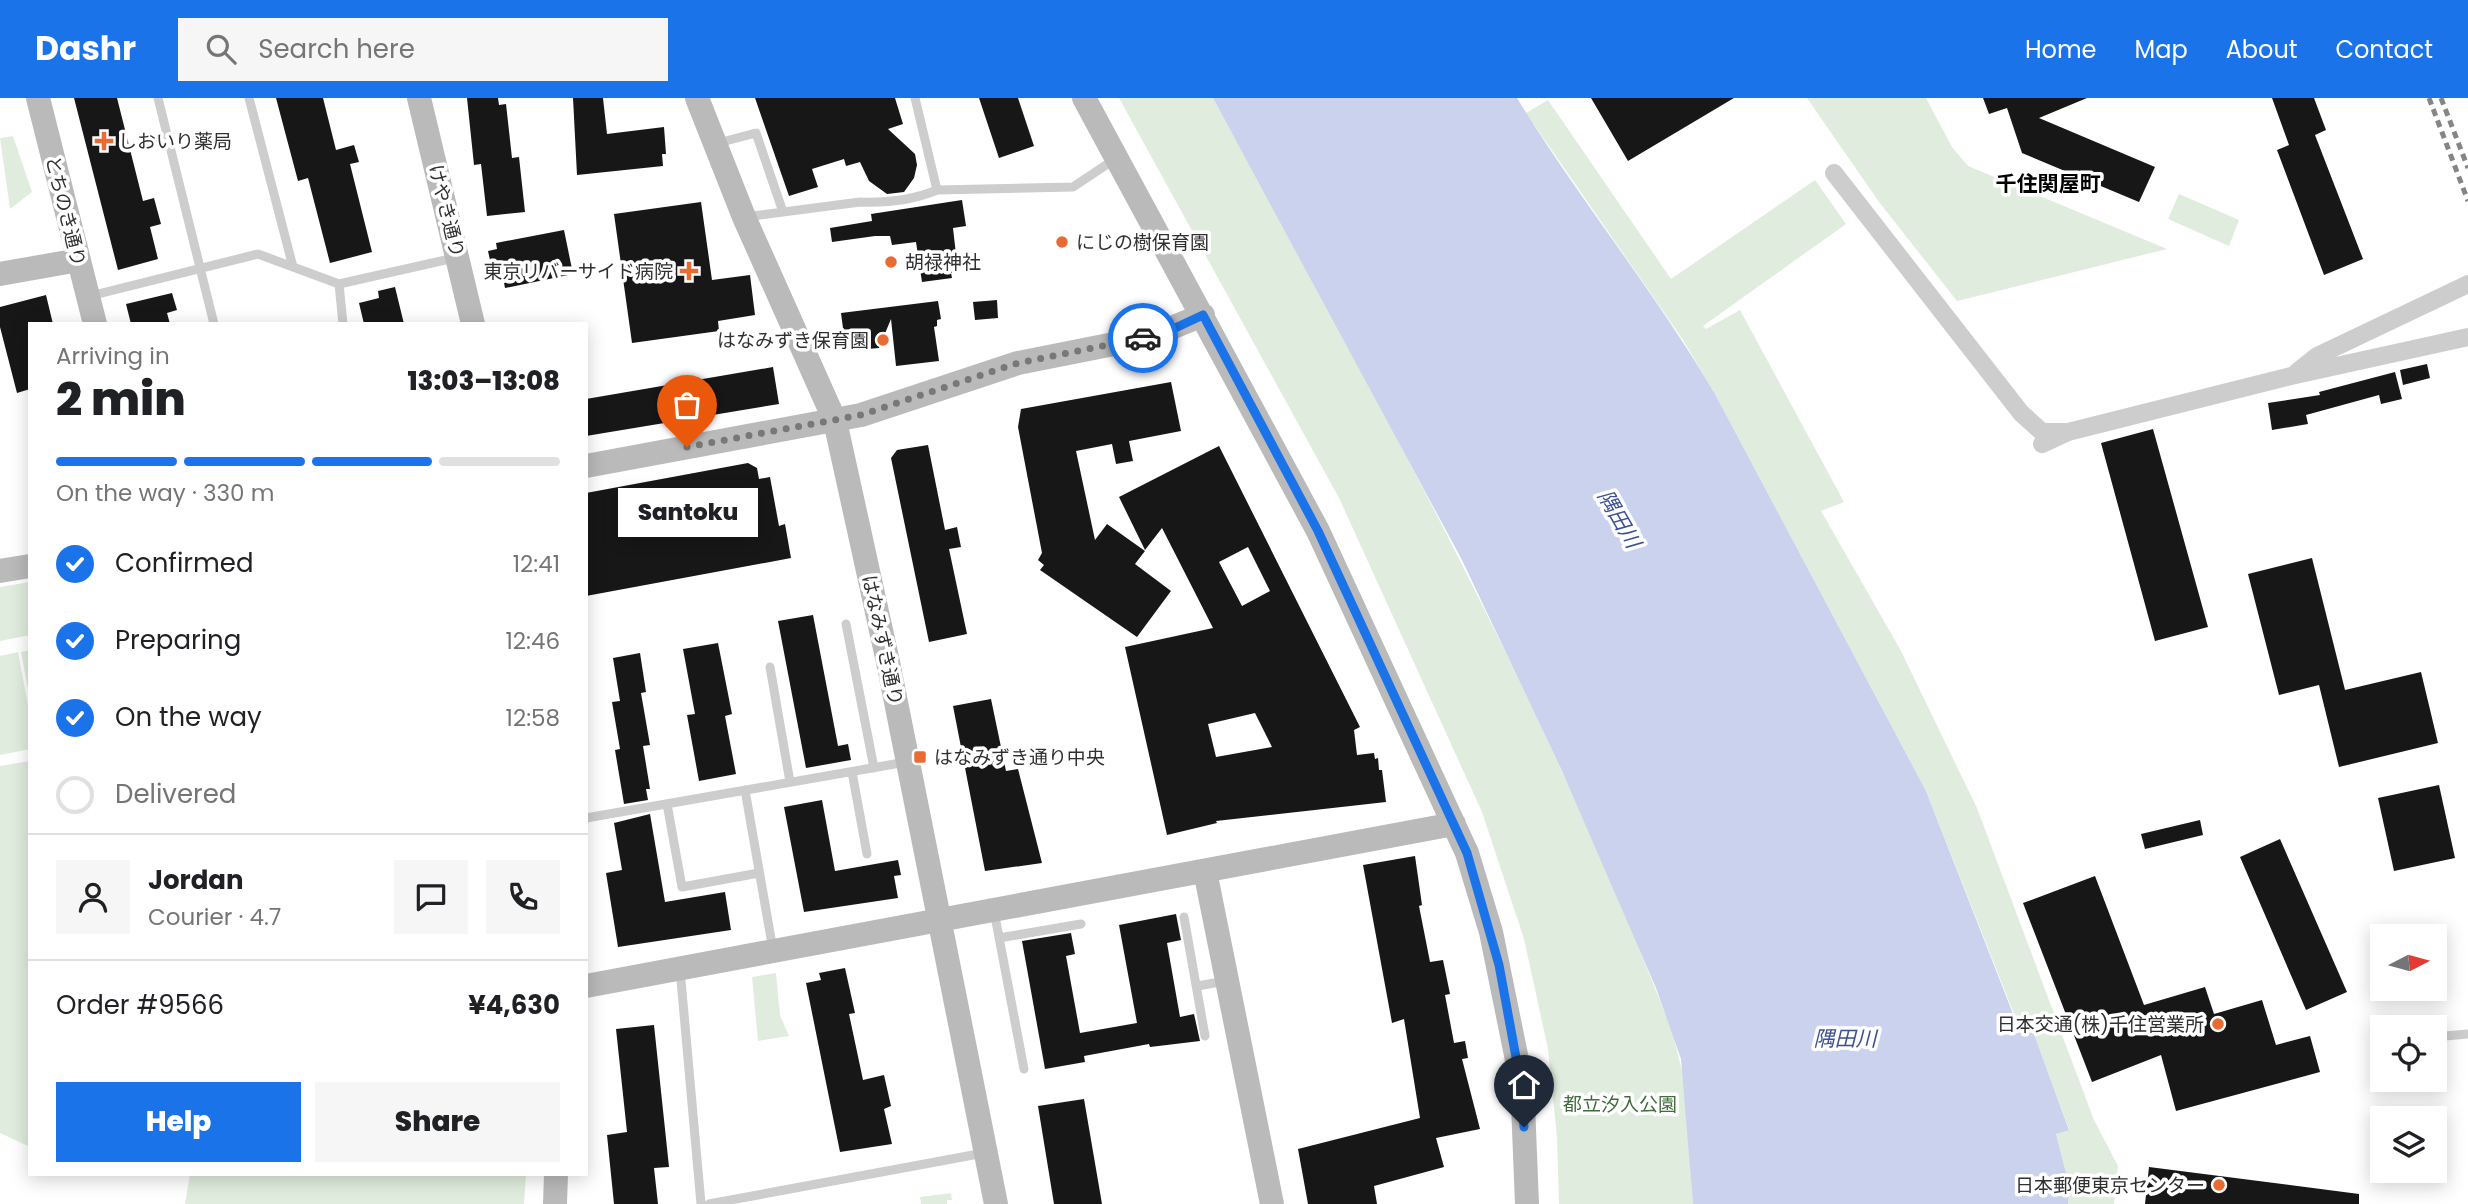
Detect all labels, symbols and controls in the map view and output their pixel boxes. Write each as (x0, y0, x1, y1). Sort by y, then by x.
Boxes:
search box (178, 18, 668, 81)
text: Dashr (35, 25, 136, 72)
icon: search (202, 30, 240, 68)
text: Search here (258, 31, 415, 67)
text: Home (2025, 33, 2097, 66)
text: Map (2135, 33, 2188, 66)
text: About (2226, 33, 2297, 66)
text: Contact (2335, 33, 2433, 66)
place label: しおいり薬局 (118, 128, 232, 155)
marker: しおいり薬局 (96, 133, 112, 149)
street label: とちのき通り (39, 153, 92, 269)
street label: けやき通り (422, 162, 471, 260)
district label: 千住関屋町 (1996, 169, 2101, 198)
place label: にじの樹保育園 (1076, 229, 1209, 256)
marker: にじの樹保育園 (1054, 234, 1070, 250)
place label: 胡禄神社 (905, 249, 981, 276)
marker: 胡禄神社 (883, 254, 899, 270)
place label: 東京リバーサイド病院 (483, 258, 673, 285)
marker: 東京リバーサイド病院 (679, 261, 699, 281)
courier (1108, 303, 1178, 373)
icon: car (1124, 319, 1162, 357)
place label: はなみずき保育園 (717, 327, 869, 354)
marker: はなみずき保育園 (875, 332, 891, 348)
text: Arriving in (56, 340, 170, 372)
text: 13:03–13:08 (408, 363, 560, 399)
text: 2 min (56, 367, 186, 431)
pin (657, 375, 717, 447)
icon: bag (668, 386, 706, 424)
text: On the way · 330 m (56, 477, 274, 509)
water label: 隅田川 (1591, 484, 1649, 555)
callout: Santoku (617, 489, 757, 538)
text: Santoku (638, 496, 738, 528)
icon: check (56, 545, 94, 583)
text: Confirmed (115, 545, 253, 581)
text: 12:41 (513, 548, 560, 580)
street label: はなみずき通り (855, 572, 910, 708)
icon: check (56, 622, 94, 660)
text: Preparing (115, 622, 241, 658)
text: 12:46 (505, 625, 560, 657)
icon: check (56, 699, 94, 737)
text: On the way (115, 699, 262, 735)
text: 12:58 (506, 702, 560, 734)
place label: はなみずき通り中央 (934, 744, 1105, 771)
marker: はなみずき通り中央 (912, 749, 928, 765)
text: Delivered (115, 776, 236, 812)
button: person (56, 860, 130, 934)
button: chat (394, 860, 468, 934)
button: phone (486, 860, 560, 934)
text: Jordan (148, 862, 244, 898)
text: Courier · 4.7 (148, 901, 281, 933)
north arrow (2370, 924, 2446, 1001)
map controls (2370, 924, 2447, 1183)
text: Order #9566 (56, 987, 224, 1023)
text: ¥4,630 (468, 987, 560, 1023)
place label: 日本交通(株)千住営業所 (1997, 1011, 2204, 1038)
button: locate (2370, 1015, 2447, 1092)
marker: 日本交通(株)千住営業所 (2210, 1016, 2226, 1032)
water label: 隅田川 (1814, 1024, 1878, 1053)
pin (1494, 1055, 1554, 1127)
icon: home (1505, 1066, 1543, 1104)
button: Help (56, 1082, 301, 1162)
button: Share (315, 1082, 560, 1162)
park label: 都立汐入公園 (1563, 1091, 1677, 1118)
button: layers (2370, 1106, 2447, 1183)
place label: 日本郵便東京センター (2015, 1172, 2205, 1199)
marker: 日本郵便東京センター (2211, 1177, 2227, 1193)

